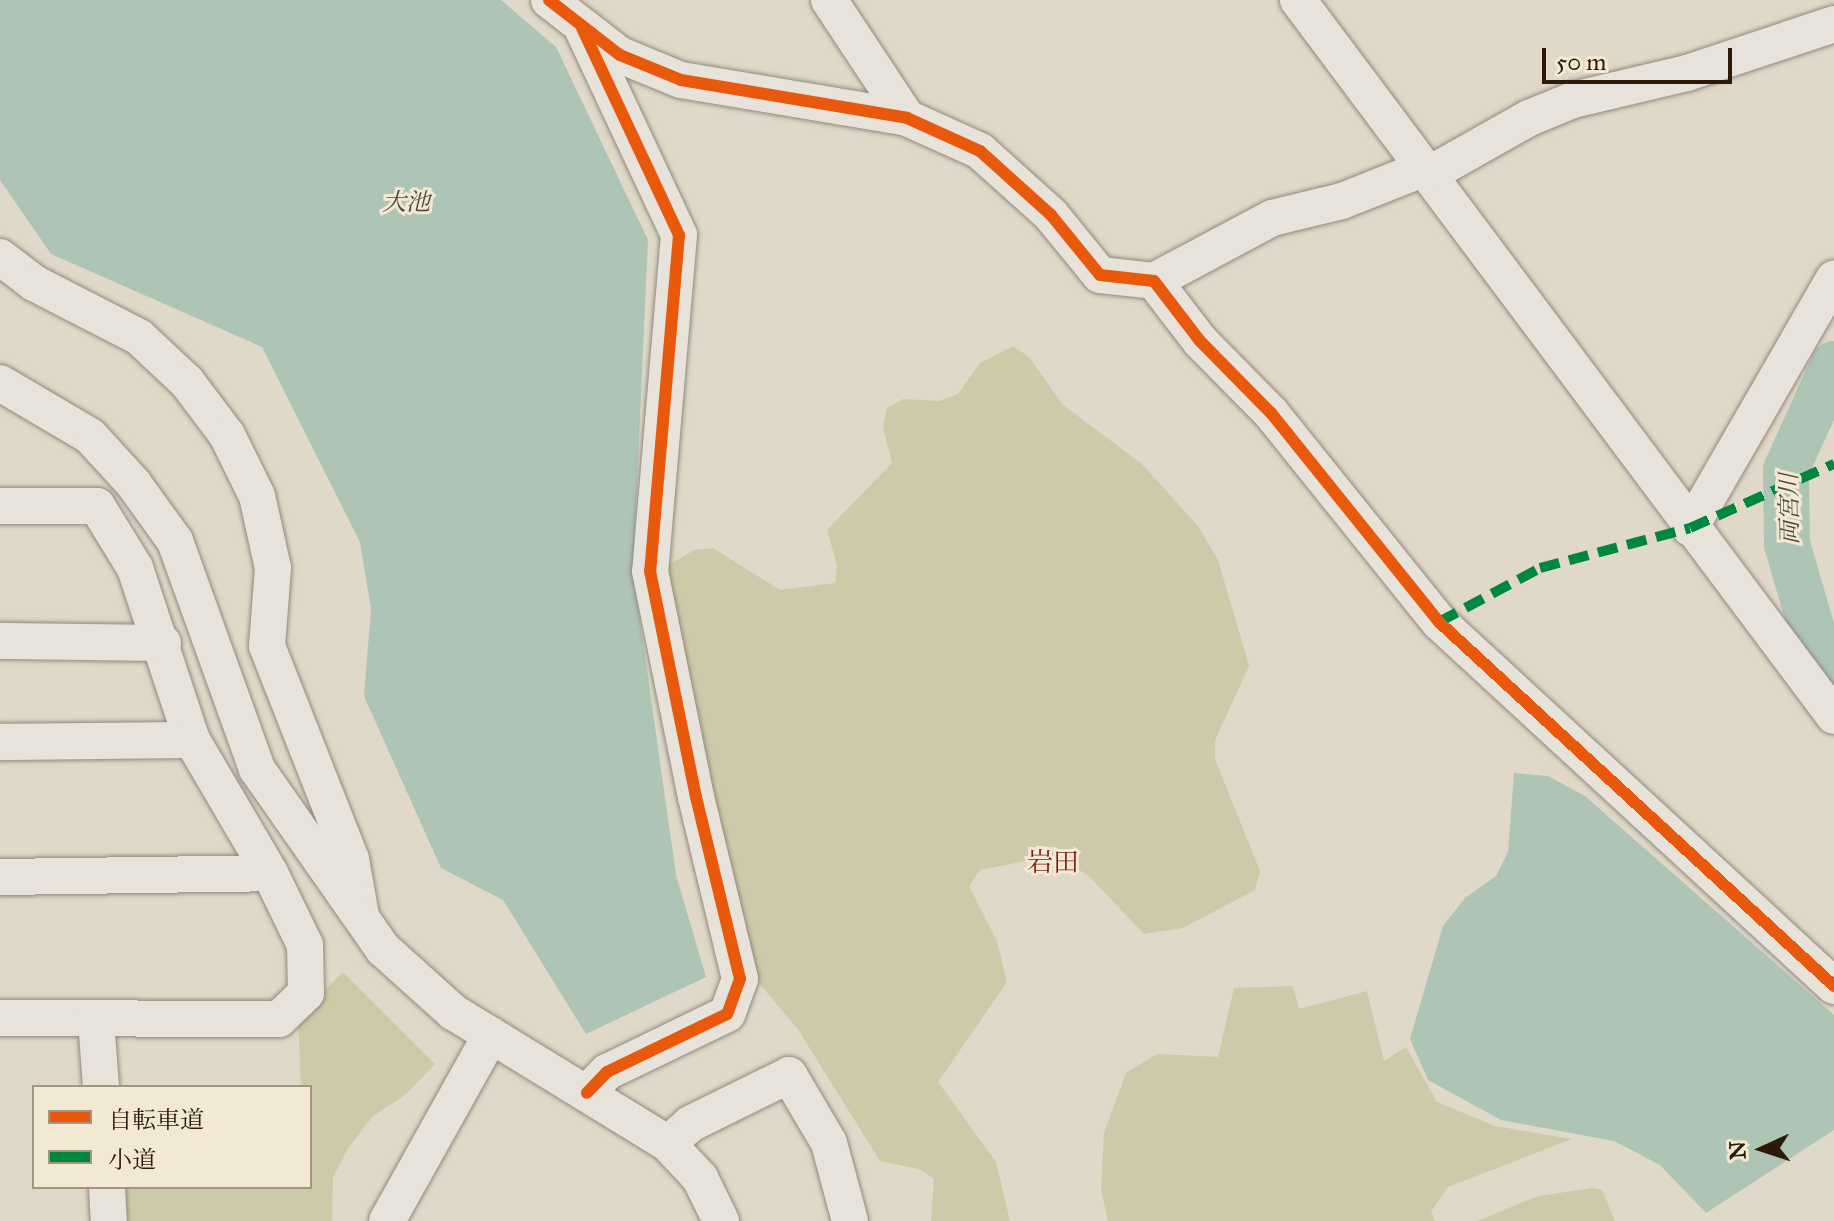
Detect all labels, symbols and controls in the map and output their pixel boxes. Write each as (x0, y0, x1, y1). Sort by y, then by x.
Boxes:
scale bar (1546, 32, 1736, 82)
text: 50 m (1556, 47, 1606, 77)
water label: 大池 (382, 189, 430, 217)
water label: 両宮川 (1775, 473, 1805, 545)
district label: 岩田 (1027, 847, 1079, 879)
legend (32, 1085, 312, 1189)
text: 自転車道 (108, 1105, 204, 1135)
north arrow (1722, 1109, 1802, 1189)
text: N (1724, 1140, 1752, 1160)
text: 小道 (108, 1145, 156, 1175)

